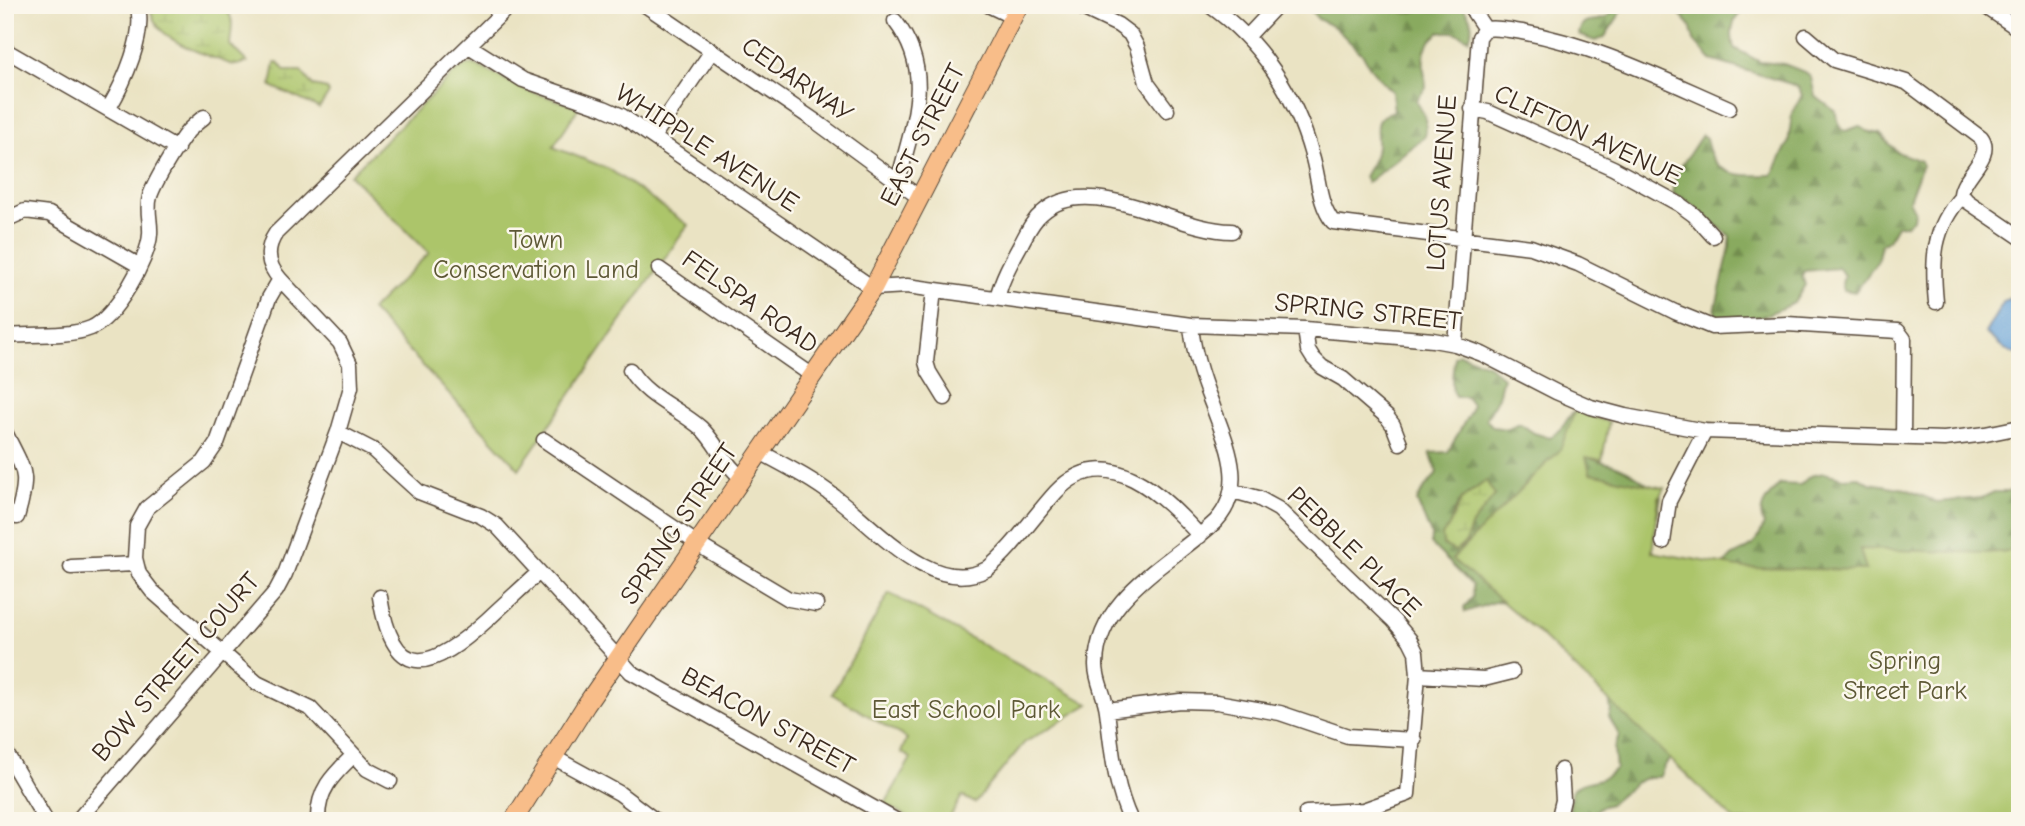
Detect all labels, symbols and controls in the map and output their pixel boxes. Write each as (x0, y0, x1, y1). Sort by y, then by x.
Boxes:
street label: CEDARWAY (736, 31, 859, 130)
street label: EAST STREET (874, 58, 972, 211)
street label: WHIPPLE AVENUE (610, 78, 804, 218)
street label: CLIFTON AVENUE (1490, 78, 1686, 192)
street label: LOTUS AVENUE (1421, 94, 1463, 272)
park label: Town Conservation Land (433, 225, 639, 285)
street label: FELSPA ROAD (676, 244, 824, 360)
street label: SPRING STREET (1273, 287, 1463, 337)
street label: SPRING STREET (614, 438, 744, 610)
street label: PEBBLE PLACE (1281, 481, 1427, 623)
street label: BOW STREET COURT (86, 566, 266, 768)
park label: Spring Street Park (1843, 646, 1967, 706)
street label: BEACON STREET (676, 661, 860, 781)
park label: East School Park (872, 695, 1061, 725)

